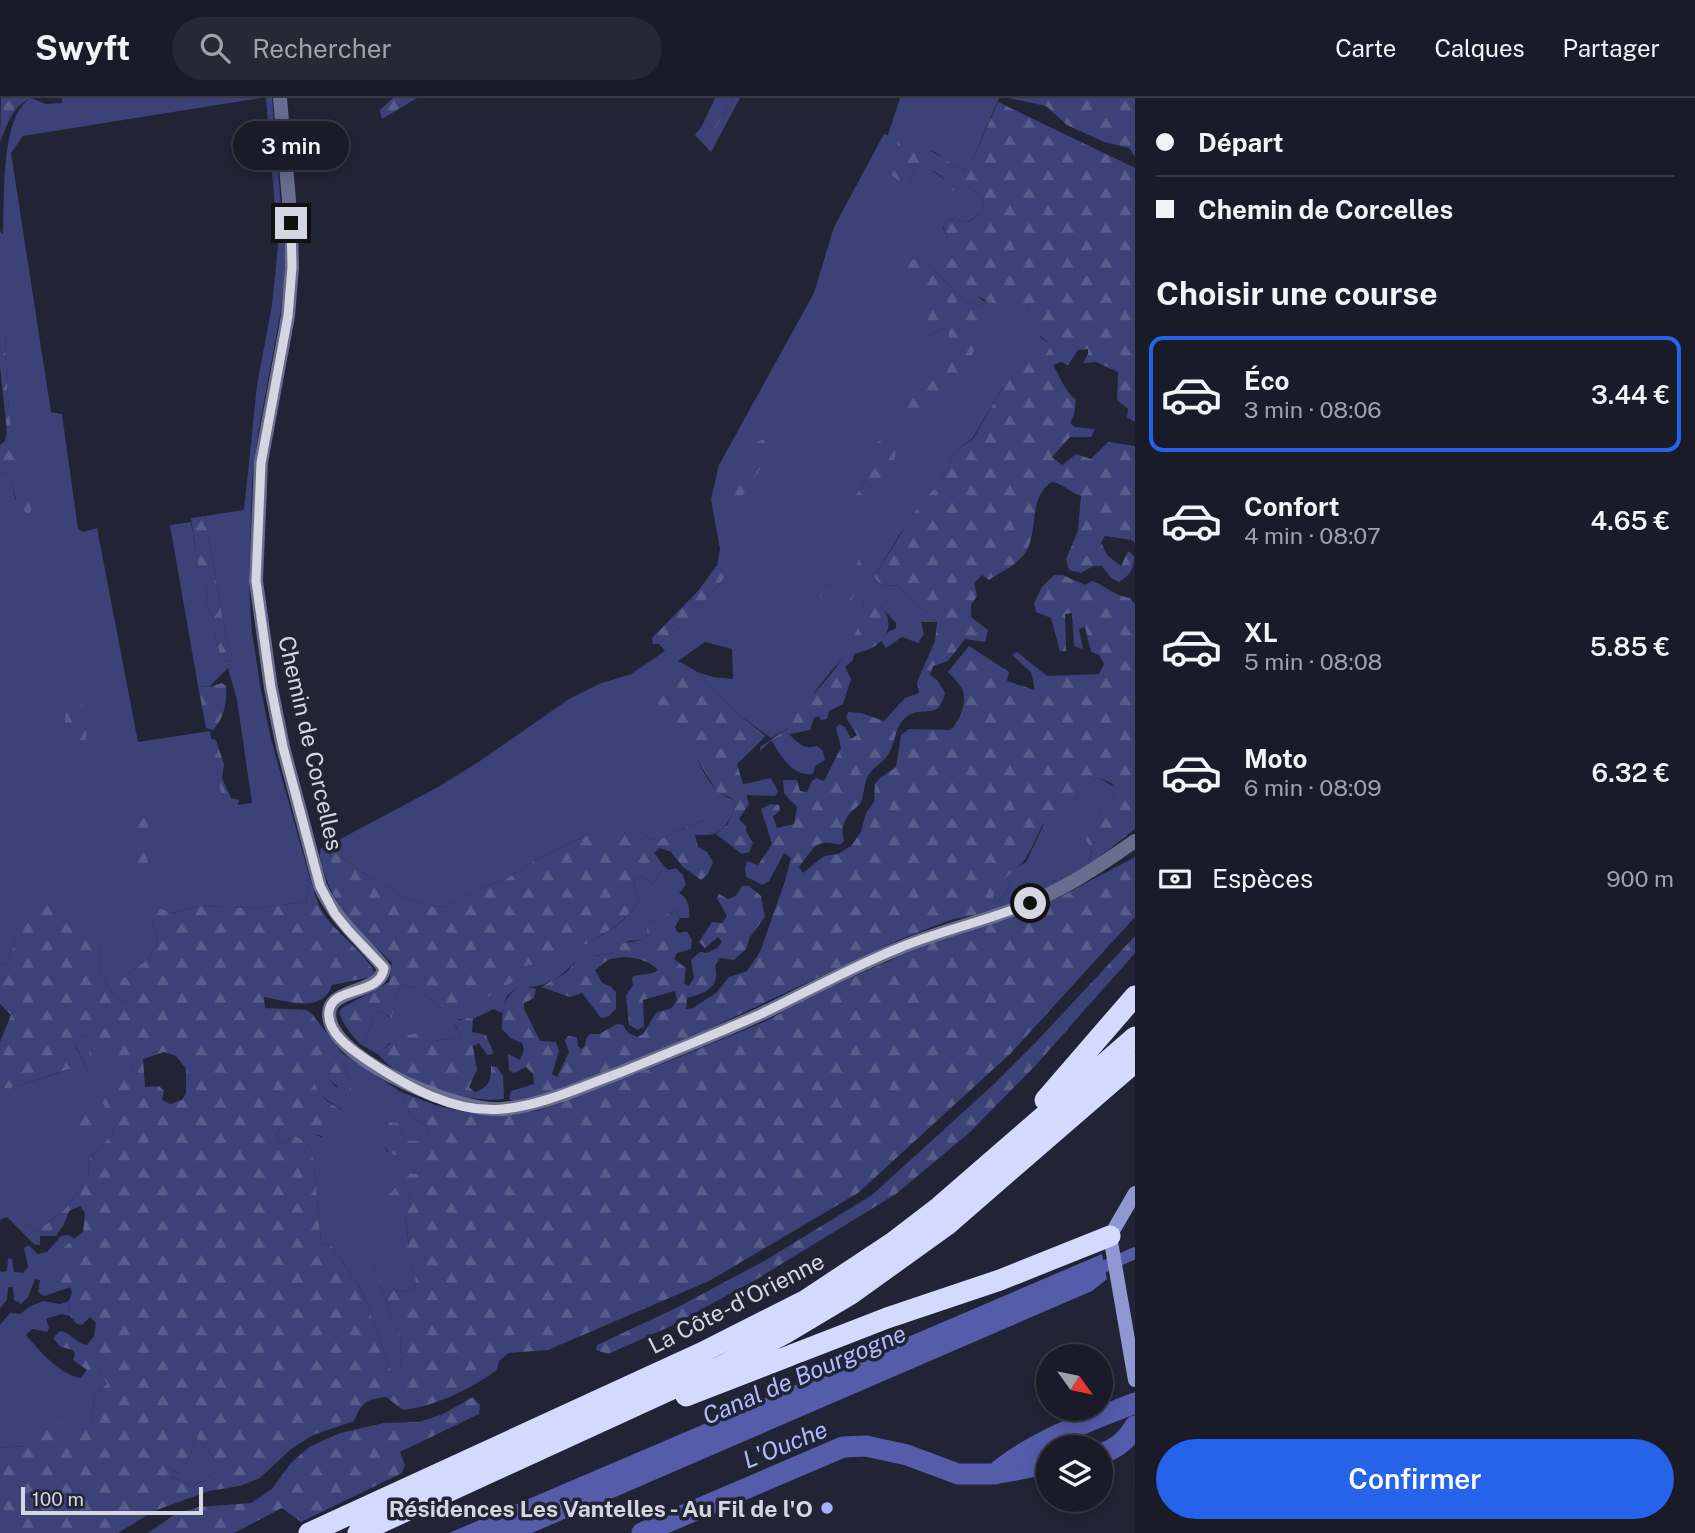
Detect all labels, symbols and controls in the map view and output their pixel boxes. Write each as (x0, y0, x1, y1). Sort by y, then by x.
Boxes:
search box (172, 17, 662, 80)
text: Swyft (35, 29, 130, 67)
icon: search (196, 29, 234, 67)
text: Rechercher (252, 33, 392, 64)
text: Carte (1335, 34, 1396, 62)
text: Calques (1434, 34, 1525, 62)
text: Partager (1563, 34, 1660, 62)
callout: 3 min (233, 122, 349, 170)
text: Départ (1198, 127, 1284, 158)
text: 3 min (261, 132, 321, 159)
text: Chemin de Corcelles (1198, 194, 1453, 225)
route end (275, 207, 307, 239)
text: Choisir une course (1156, 275, 1438, 312)
icon: car (1160, 363, 1223, 426)
text: Éco (1244, 365, 1290, 396)
text: 3.44 € (1591, 379, 1670, 410)
text: 3 min · 08:06 (1244, 396, 1382, 423)
icon: car (1160, 489, 1223, 552)
text: Confort (1244, 491, 1340, 522)
text: 4.65 € (1591, 505, 1670, 536)
text: 4 min · 08:07 (1244, 522, 1381, 549)
icon: car (1160, 615, 1223, 678)
text: XL (1244, 617, 1278, 648)
text: 5.85 € (1590, 631, 1670, 662)
street label: Chemin de Corcelles (273, 633, 349, 853)
text: 5 min · 08:08 (1244, 648, 1382, 675)
icon: car (1160, 741, 1223, 804)
text: Moto (1244, 743, 1307, 774)
text: 6.32 € (1591, 757, 1670, 788)
text: 6 min · 08:09 (1244, 774, 1382, 801)
icon: cash (1156, 860, 1194, 898)
text: Espèces (1212, 863, 1313, 894)
text: 900 m (1606, 865, 1674, 892)
route start (1014, 887, 1046, 919)
street label: La Côte-d'Orienne (644, 1247, 828, 1359)
water label: Canal de Bourgogne (698, 1318, 910, 1430)
north arrow (1036, 1344, 1113, 1421)
map controls (1036, 1344, 1113, 1512)
water label: L'Ouche (739, 1414, 831, 1474)
button: layers (1036, 1435, 1113, 1512)
button: Confirmer (1156, 1439, 1674, 1519)
scale bar (21, 1484, 203, 1516)
text: 100 m (32, 1488, 84, 1510)
place label: Résidences Les Vantelles - Au Fil de l'O (389, 1495, 813, 1522)
marker: Résidences Les Vantelles - Au Fil de l'O (819, 1500, 835, 1516)

